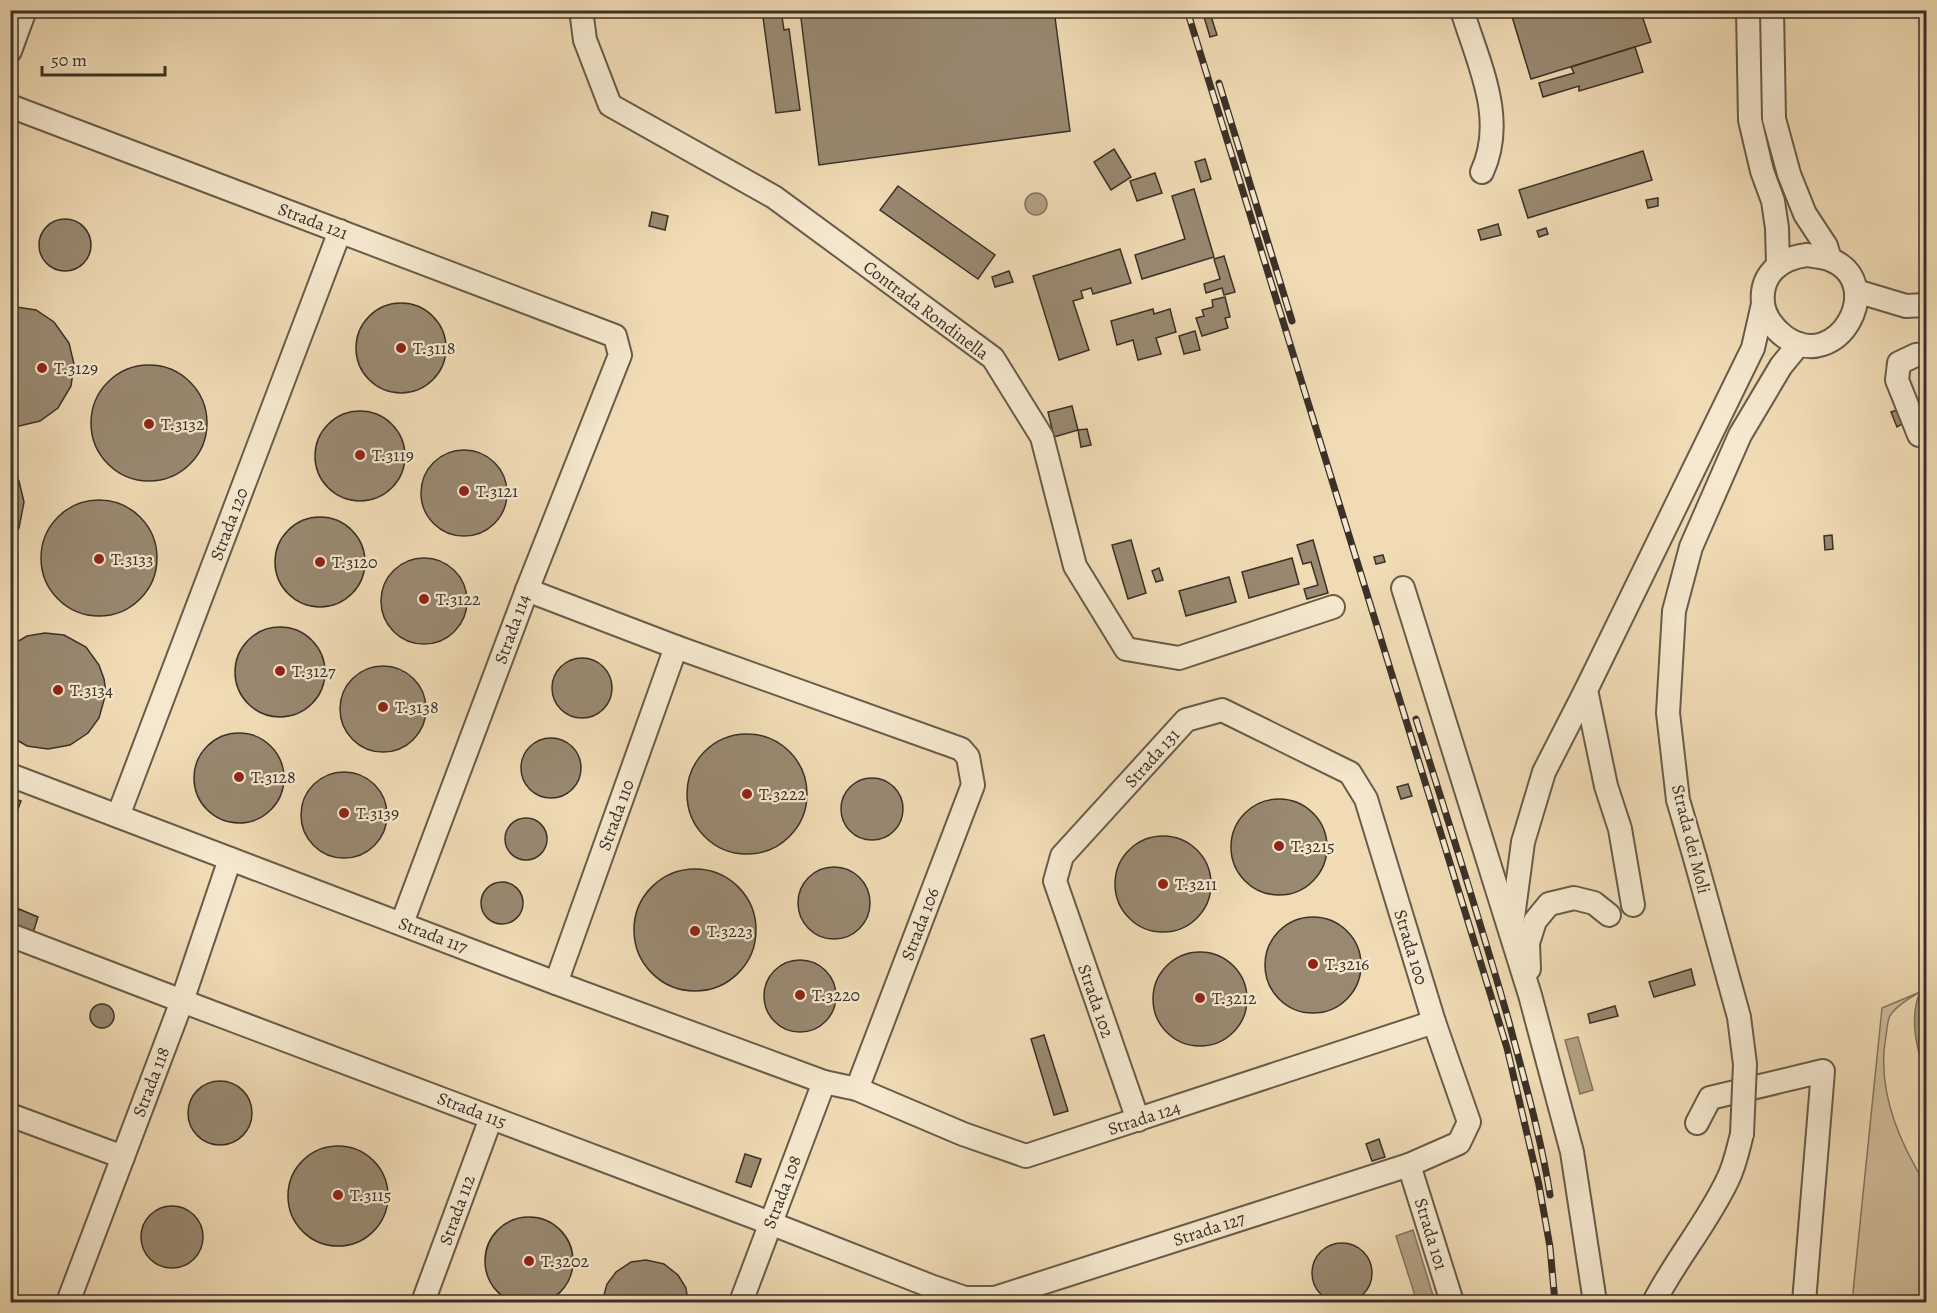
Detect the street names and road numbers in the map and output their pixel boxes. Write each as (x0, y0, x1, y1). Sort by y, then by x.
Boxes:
street label: Strada 121 (275, 197, 351, 245)
street label: Contrada Rondinella (858, 255, 994, 366)
street label: Strada 120 (204, 484, 254, 564)
street label: Strada 114 (488, 591, 536, 667)
street label: Strada 131 (1119, 723, 1185, 793)
street label: Strada 110 (592, 776, 640, 854)
street label: Strada dei Moli (1666, 782, 1716, 896)
street label: Strada 106 (895, 884, 945, 964)
street label: Strada 100 (1388, 906, 1434, 988)
street label: Strada 117 (395, 911, 471, 959)
street label: Strada 102 (1072, 961, 1120, 1041)
street label: Strada 118 (127, 1044, 175, 1120)
street label: Strada 115 (434, 1086, 510, 1134)
street label: Strada 124 (1105, 1095, 1183, 1141)
street label: Strada 108 (757, 1152, 807, 1232)
street label: Strada 112 (433, 1171, 481, 1248)
street label: Strada 101 (1409, 1195, 1453, 1273)
street label: Strada 127 (1170, 1206, 1249, 1252)

